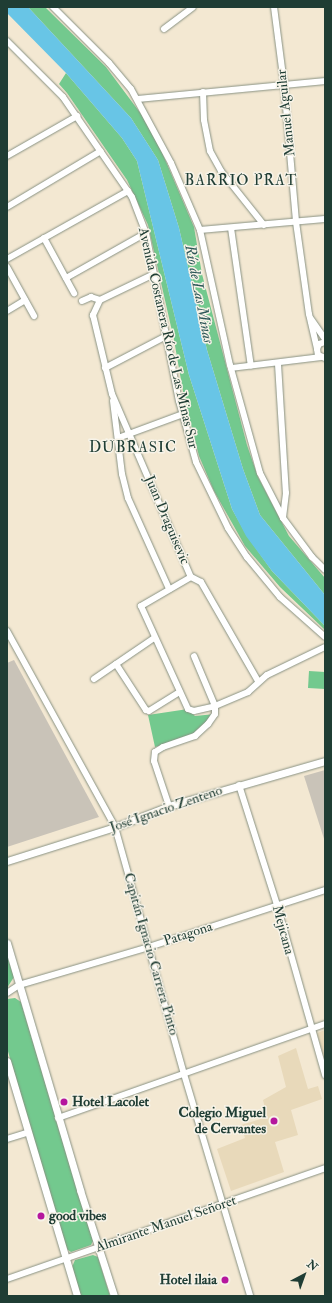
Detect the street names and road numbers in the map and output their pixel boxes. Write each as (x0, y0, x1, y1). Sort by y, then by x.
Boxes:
street label: Manuel Aguilar (273, 69, 299, 157)
street label: Avenida Costanera Río de Las Minas Sur (134, 226, 202, 450)
street label: Juan Draguisevic (141, 473, 193, 567)
street label: José Ignacio Zenteno (107, 782, 225, 836)
street label: Capitán Ignacio Carrera Pinto (120, 871, 182, 1037)
street label: Mejicana (268, 903, 298, 957)
street label: Patagona (161, 918, 215, 950)
street label: Almirante Manuel Señoret (93, 1192, 239, 1256)

